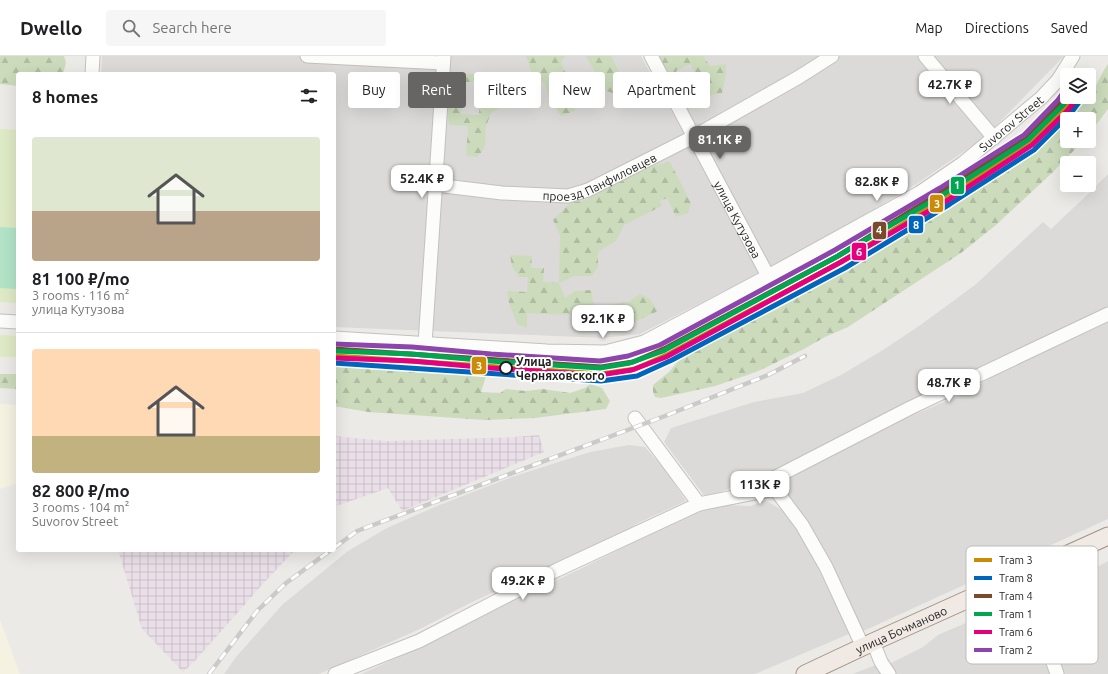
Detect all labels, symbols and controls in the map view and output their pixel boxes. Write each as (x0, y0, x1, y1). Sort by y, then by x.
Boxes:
search box (106, 10, 386, 46)
text: Dwello (20, 17, 82, 39)
icon: search (120, 17, 142, 39)
text: Search here (152, 19, 232, 36)
text: Map (915, 20, 943, 36)
text: Directions (965, 20, 1029, 36)
text: Saved (1051, 20, 1088, 36)
map controls (1060, 68, 1096, 192)
button: layers (1060, 68, 1096, 104)
pin: 42.7K ₽ (913, 71, 987, 105)
chip: Buy (348, 72, 400, 108)
chip: Rent (408, 72, 466, 108)
chip: Filters (474, 72, 541, 108)
chip: New (549, 72, 605, 108)
chip: Apartment (613, 72, 710, 108)
text: 42.7K ₽ (928, 77, 972, 91)
icon: filters (298, 85, 320, 107)
text: 8 homes (32, 87, 98, 106)
street label: Suvorov Street (976, 92, 1046, 154)
button: + (1060, 112, 1096, 148)
pin: 81.1K ₽ (683, 126, 757, 160)
text: 81.1K ₽ (698, 132, 742, 146)
street label: проезд Панфиловцев (542, 150, 658, 203)
button: − (1060, 156, 1096, 192)
icon: home (140, 163, 212, 235)
pin: 52.4K ₽ (385, 165, 459, 199)
pin: 82.8K ₽ (840, 168, 914, 202)
text: 52.4K ₽ (400, 171, 444, 185)
text: 82.8K ₽ (855, 174, 899, 188)
line badge: 1 (950, 176, 965, 195)
street label: улица Кутузова (712, 179, 764, 260)
text: 1 (954, 179, 960, 191)
line badge: 3 (929, 194, 944, 213)
text: 3 (934, 198, 940, 210)
line badge: 8 (908, 215, 924, 234)
text: 8 (913, 219, 919, 231)
line badge: 4 (872, 221, 887, 240)
text: 4 (876, 224, 882, 236)
line badge: 6 (851, 242, 867, 261)
text: 6 (856, 246, 862, 258)
text: 81 100 ₽/mo (32, 269, 130, 288)
text: 3 rooms · 116 m² (32, 288, 129, 302)
text: улица Кутузова (32, 302, 125, 316)
pin: 92.1K ₽ (566, 305, 640, 339)
text: 92.1K ₽ (581, 311, 625, 325)
place label: Улица Черняховского (516, 355, 605, 382)
line badge: 3 (471, 356, 487, 375)
text: 3 (476, 360, 482, 372)
marker: Улица Черняховского (499, 361, 513, 375)
pin: 48.7K ₽ (912, 369, 986, 403)
icon: home (140, 375, 212, 447)
text: 48.7K ₽ (927, 375, 971, 389)
pin: 113K ₽ (727, 471, 793, 505)
text: 113K ₽ (739, 477, 781, 491)
text: 82 800 ₽/mo (32, 481, 130, 500)
text: 3 rooms · 104 m² (32, 500, 129, 514)
text: Suvorov Street (32, 514, 118, 528)
legend (966, 546, 1098, 664)
text: Tram 3 (999, 554, 1033, 566)
pin: 49.2K ₽ (486, 567, 560, 601)
text: Tram 8 (999, 572, 1033, 584)
text: 49.2K ₽ (501, 573, 545, 587)
text: Tram 4 (999, 590, 1033, 602)
street label: улица Бочманово (853, 603, 949, 656)
text: Tram 1 (999, 608, 1033, 620)
text: Tram 6 (999, 626, 1033, 638)
text: Tram 2 (999, 644, 1033, 656)

